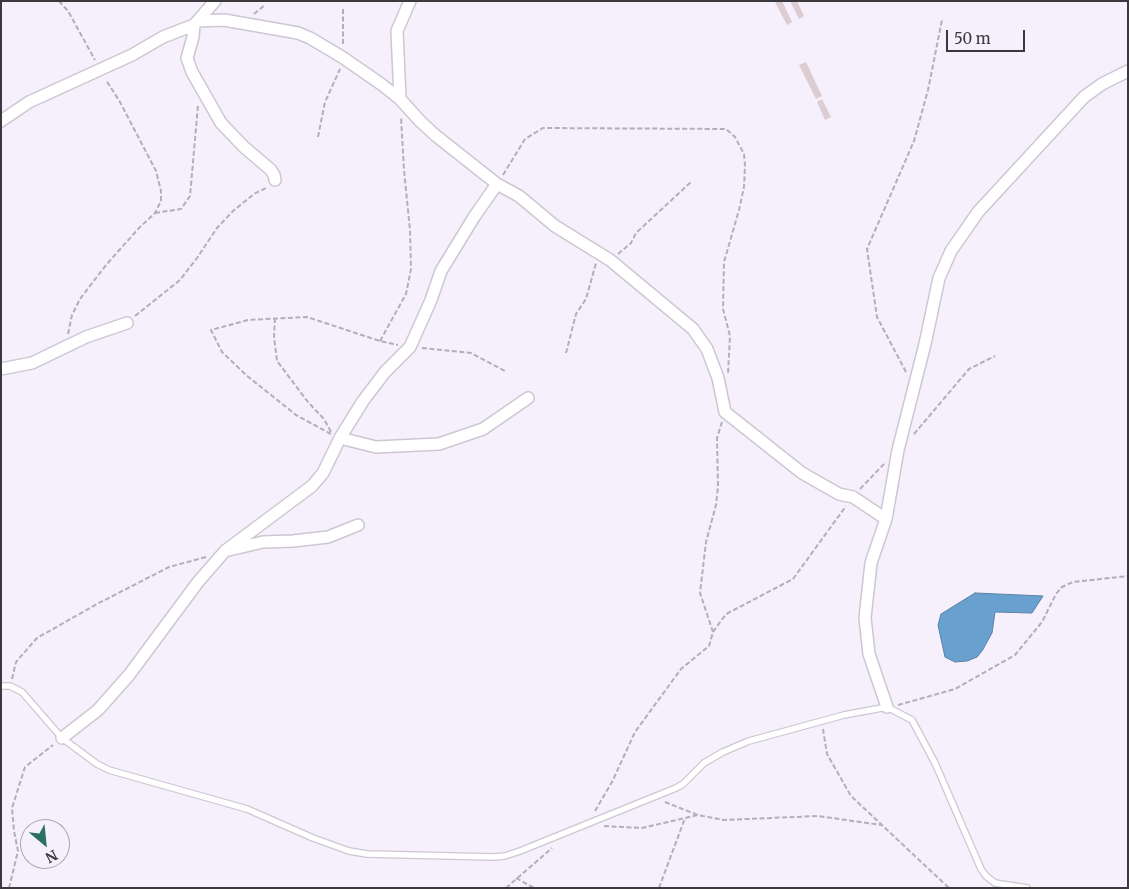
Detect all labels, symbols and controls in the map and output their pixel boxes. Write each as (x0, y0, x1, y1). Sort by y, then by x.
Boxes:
scale bar (949, 20, 1028, 52)
text: 50 m (954, 29, 991, 48)
north arrow (20, 819, 70, 869)
text: N (42, 846, 61, 867)

